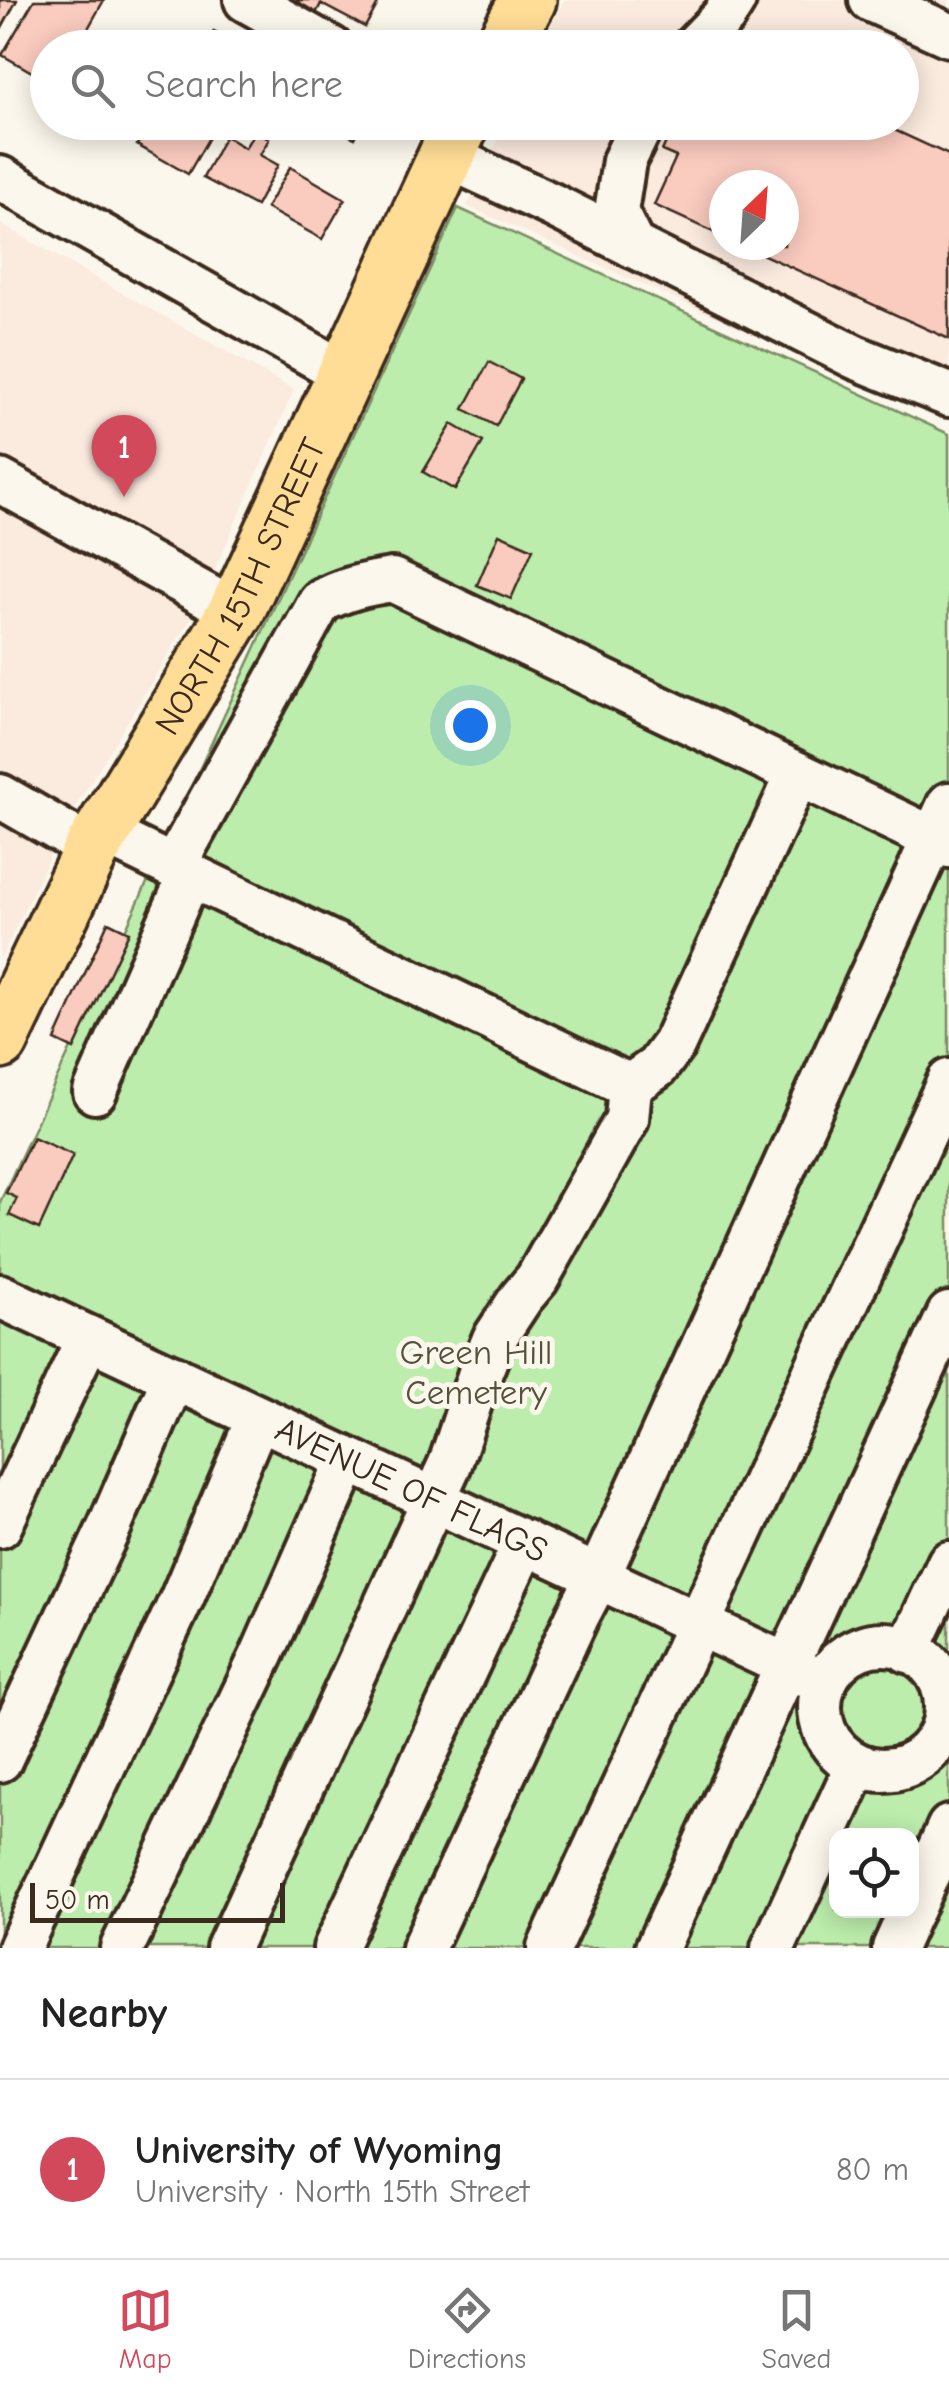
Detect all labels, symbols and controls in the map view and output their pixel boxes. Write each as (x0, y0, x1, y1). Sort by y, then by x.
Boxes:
search box (30, 30, 919, 140)
icon: search (65, 58, 120, 113)
text: Search here (145, 63, 343, 107)
north arrow (709, 170, 799, 260)
pin: 1 (92, 414, 156, 497)
street label: NORTH 15TH STREET (146, 432, 334, 742)
your location (445, 700, 496, 751)
park label: Green Hill Cemetery (400, 1332, 553, 1413)
street label: AVENUE OF FLAGS (269, 1409, 554, 1571)
map controls (829, 1828, 919, 1918)
button: locate (829, 1828, 919, 1918)
scale bar (30, 1878, 285, 1922)
text: 50 m (45, 1884, 110, 1916)
text: Nearby (40, 1989, 167, 2038)
text: University of Wyoming (135, 2129, 503, 2173)
text: 1 (66, 2151, 79, 2188)
text: 80 m (836, 2151, 909, 2188)
text: University · North 15th Street (135, 2173, 529, 2210)
tab: Map (118, 2283, 173, 2375)
tab: Directions (408, 2283, 526, 2375)
tab: Saved (761, 2283, 831, 2375)

